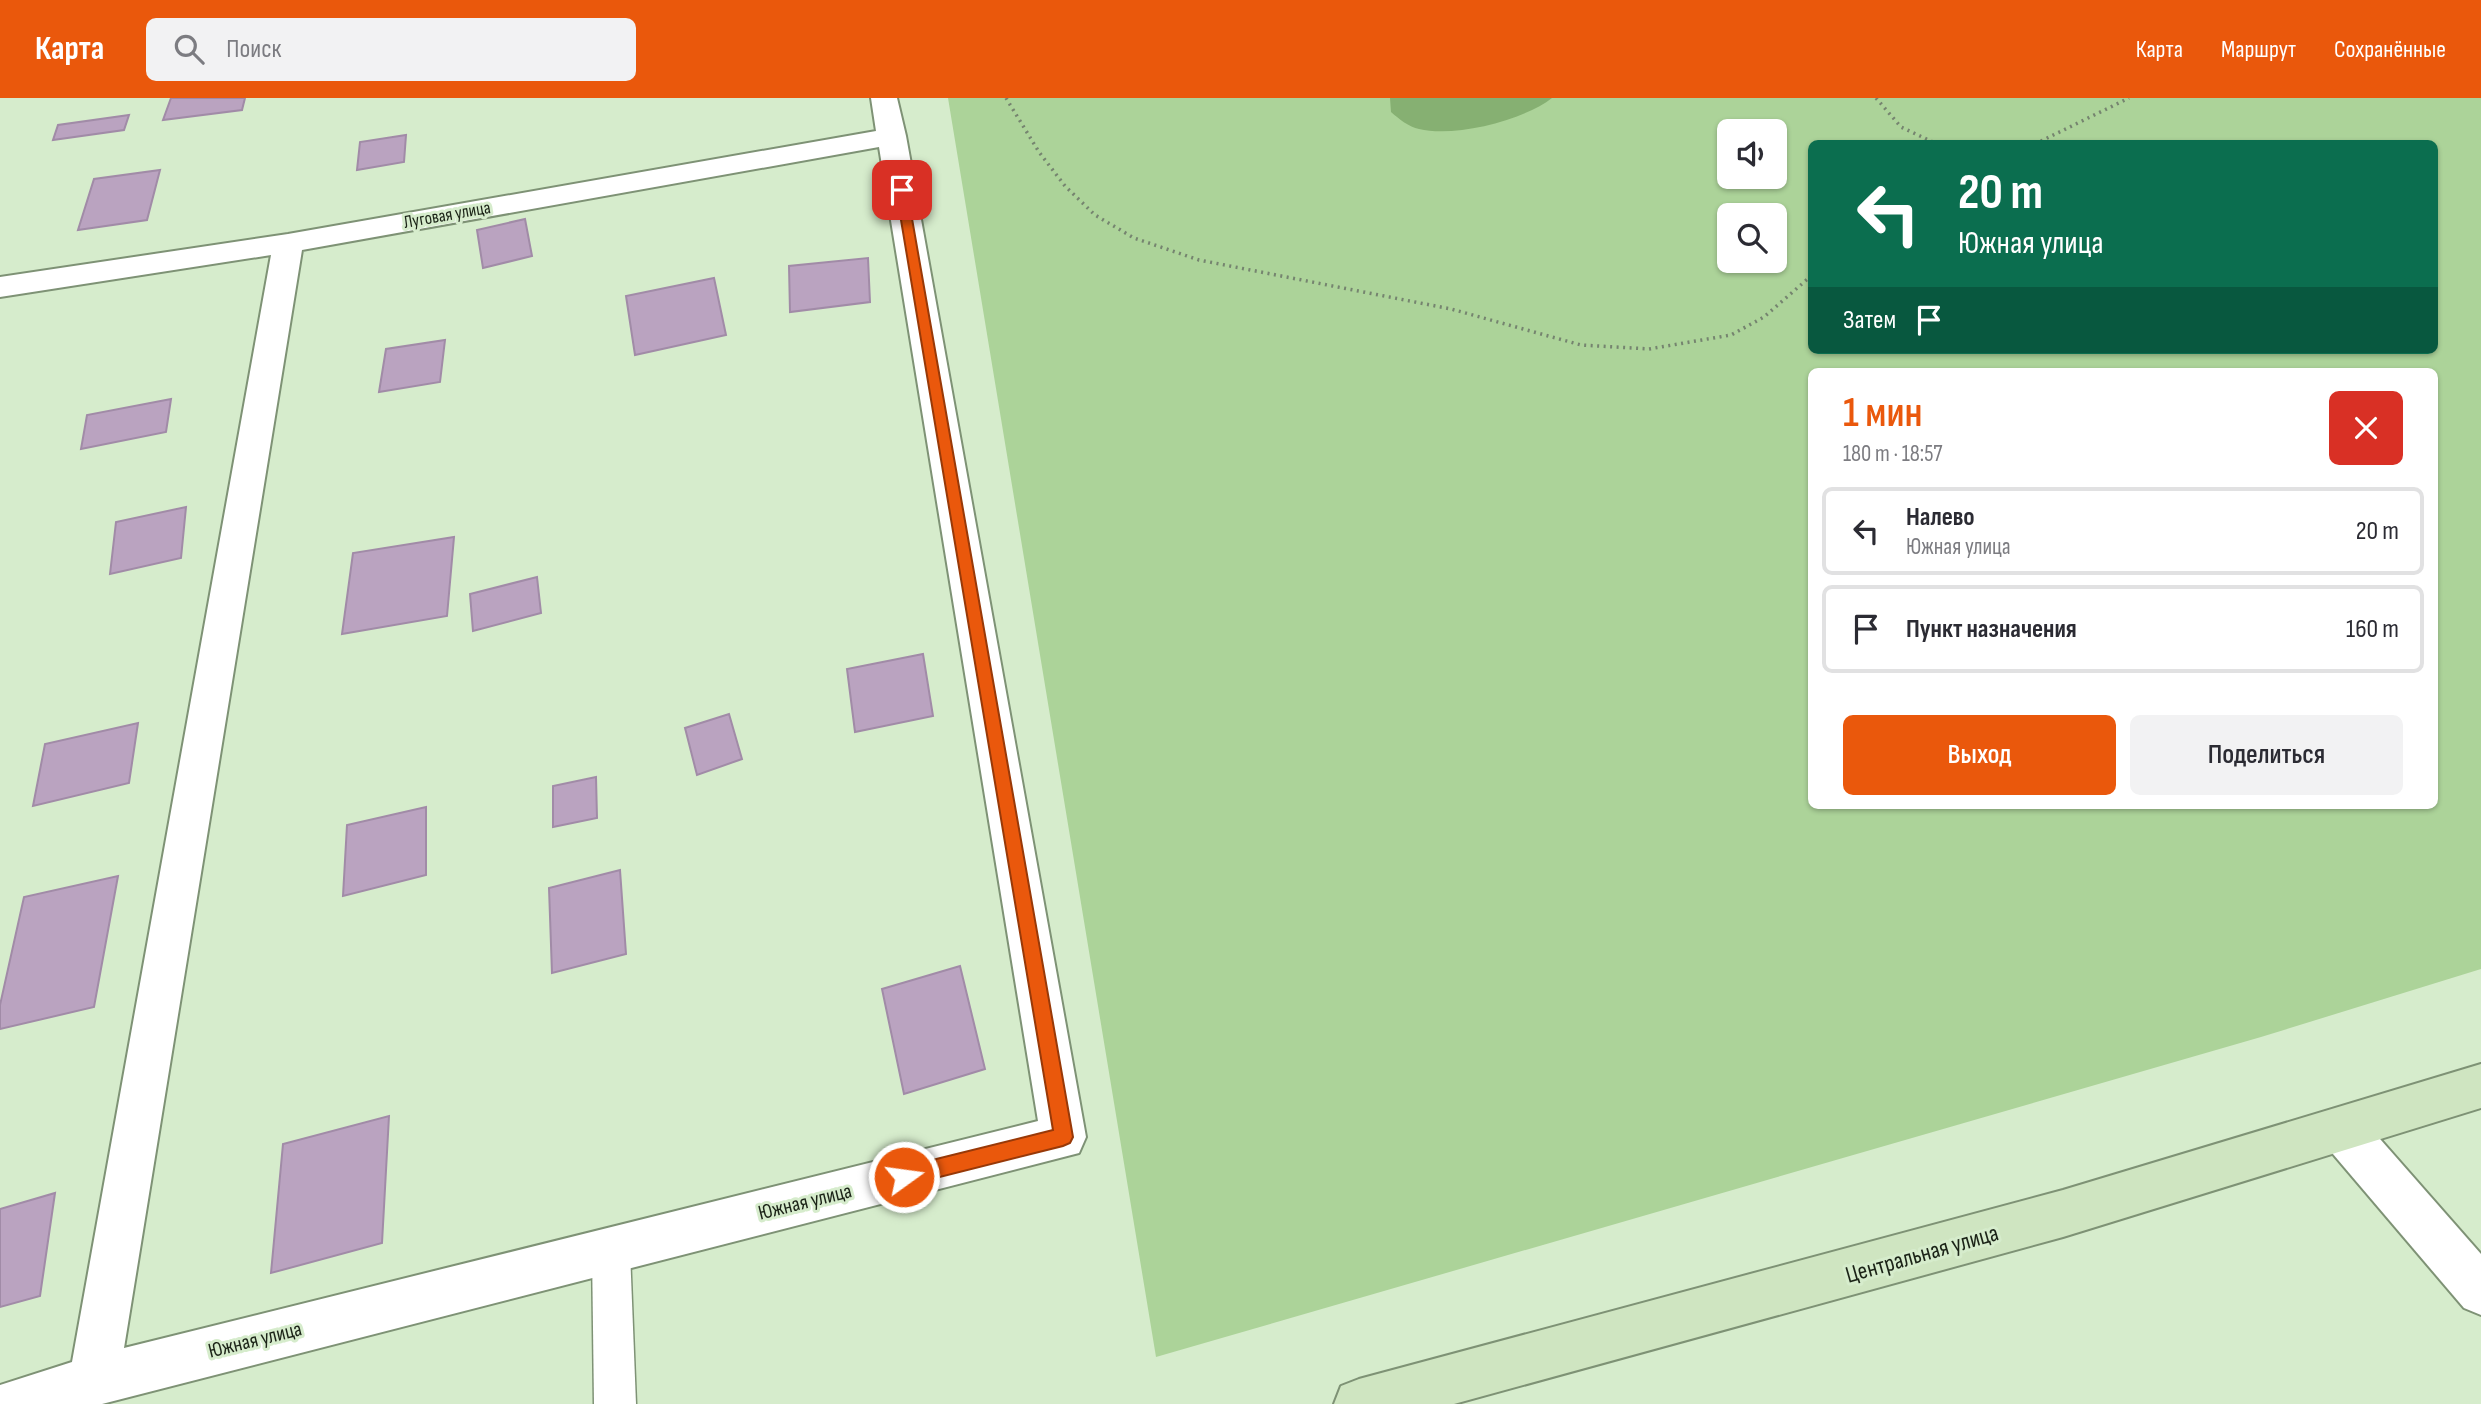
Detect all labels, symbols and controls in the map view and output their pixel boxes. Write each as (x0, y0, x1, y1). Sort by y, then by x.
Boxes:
search box (146, 18, 636, 81)
text: Карта (35, 29, 104, 69)
icon: search (170, 30, 208, 68)
text: Поиск (226, 34, 281, 65)
text: Карта (2136, 35, 2183, 64)
text: Маршрут (2221, 35, 2296, 64)
text: Сохранённые (2334, 35, 2446, 64)
map controls (1717, 119, 1787, 273)
button: sound (1717, 119, 1787, 189)
pin (872, 160, 932, 220)
text: 20 m (1958, 164, 2043, 223)
icon: left (1843, 168, 1934, 259)
icon: arrive (883, 171, 921, 209)
street label: Луговая улица (402, 197, 492, 233)
button: search (1717, 203, 1787, 273)
text: Южная улица (1958, 224, 2103, 263)
icon: arrive (1910, 301, 1948, 339)
text: Затем (1843, 305, 1896, 336)
text: 1 мин (1843, 388, 1923, 439)
button: close (2329, 391, 2403, 465)
text: 180 m · 18:57 (1843, 440, 1943, 468)
text: Налево (1906, 502, 1975, 533)
icon: left (1847, 512, 1885, 550)
text: 20 m (2356, 516, 2399, 547)
text: Южная улица (1906, 533, 2011, 561)
icon: arrive (1847, 610, 1885, 648)
text: Пункт назначения (1906, 614, 2077, 645)
text: 160 m (2346, 614, 2399, 645)
button: Выход (1843, 715, 2116, 795)
button: Поделиться (2130, 715, 2403, 795)
position arrow (867, 1140, 941, 1214)
street label: Южная улица (756, 1178, 854, 1226)
street label: Центральная улица (1842, 1218, 2002, 1290)
street label: Южная улица (206, 1316, 304, 1364)

